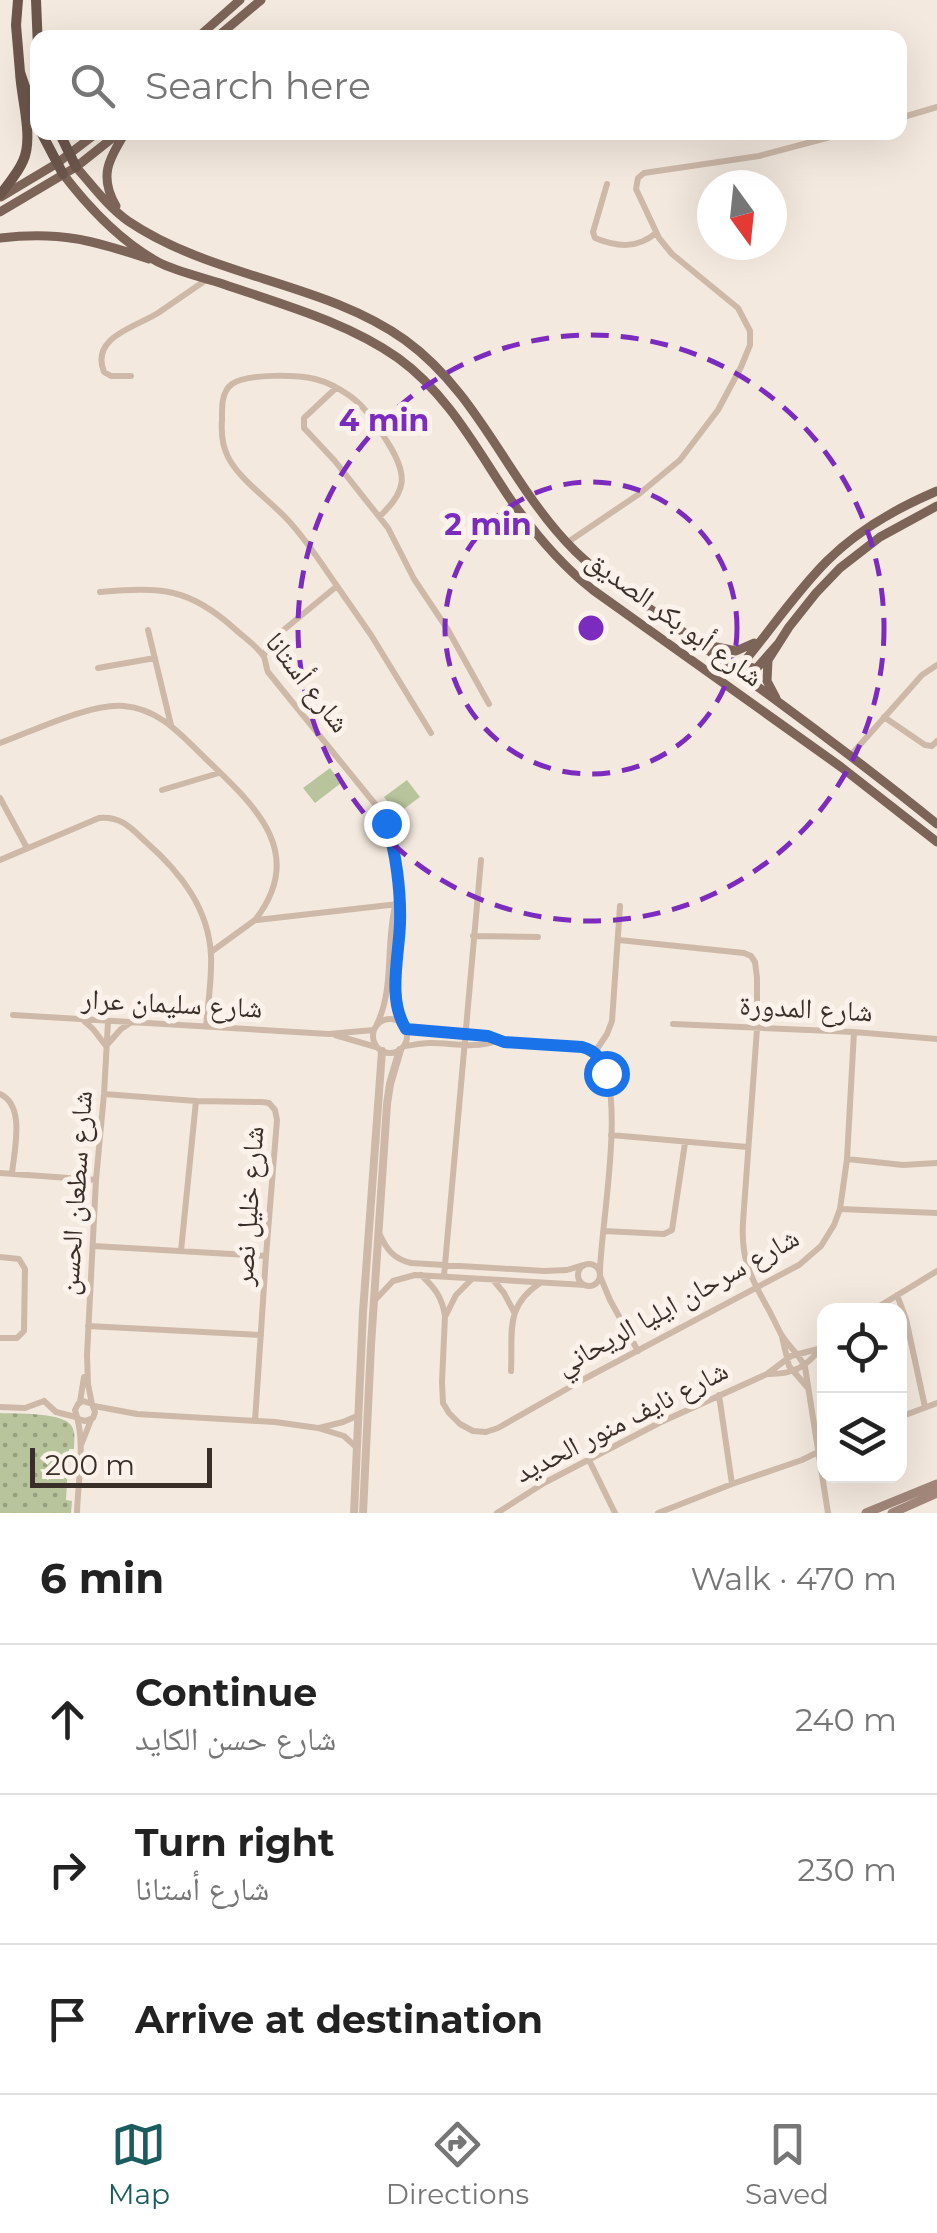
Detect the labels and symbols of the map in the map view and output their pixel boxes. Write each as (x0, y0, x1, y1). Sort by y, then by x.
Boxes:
north arrow (697, 170, 787, 260)
text: 4 min (339, 402, 429, 439)
text: 2 min (444, 506, 532, 543)
street label: شارع أبو بكر الصديق (580, 543, 770, 694)
centre of rings (573, 610, 609, 646)
street label: شارع أستانا (258, 625, 358, 739)
route end (364, 801, 410, 847)
street label: شارع سليمان عرار (80, 981, 263, 1026)
street label: شارع المدورة (738, 988, 873, 1029)
route start (584, 1051, 630, 1097)
street label: شارع سطعان الحسن (51, 1089, 100, 1297)
street label: شارع خليل نصر (225, 1125, 272, 1288)
street label: شارع سرحان ايليا الريحاني (549, 1220, 807, 1387)
street label: شارع نايف منور الحديد (509, 1353, 734, 1490)
scale bar (30, 1443, 212, 1488)

